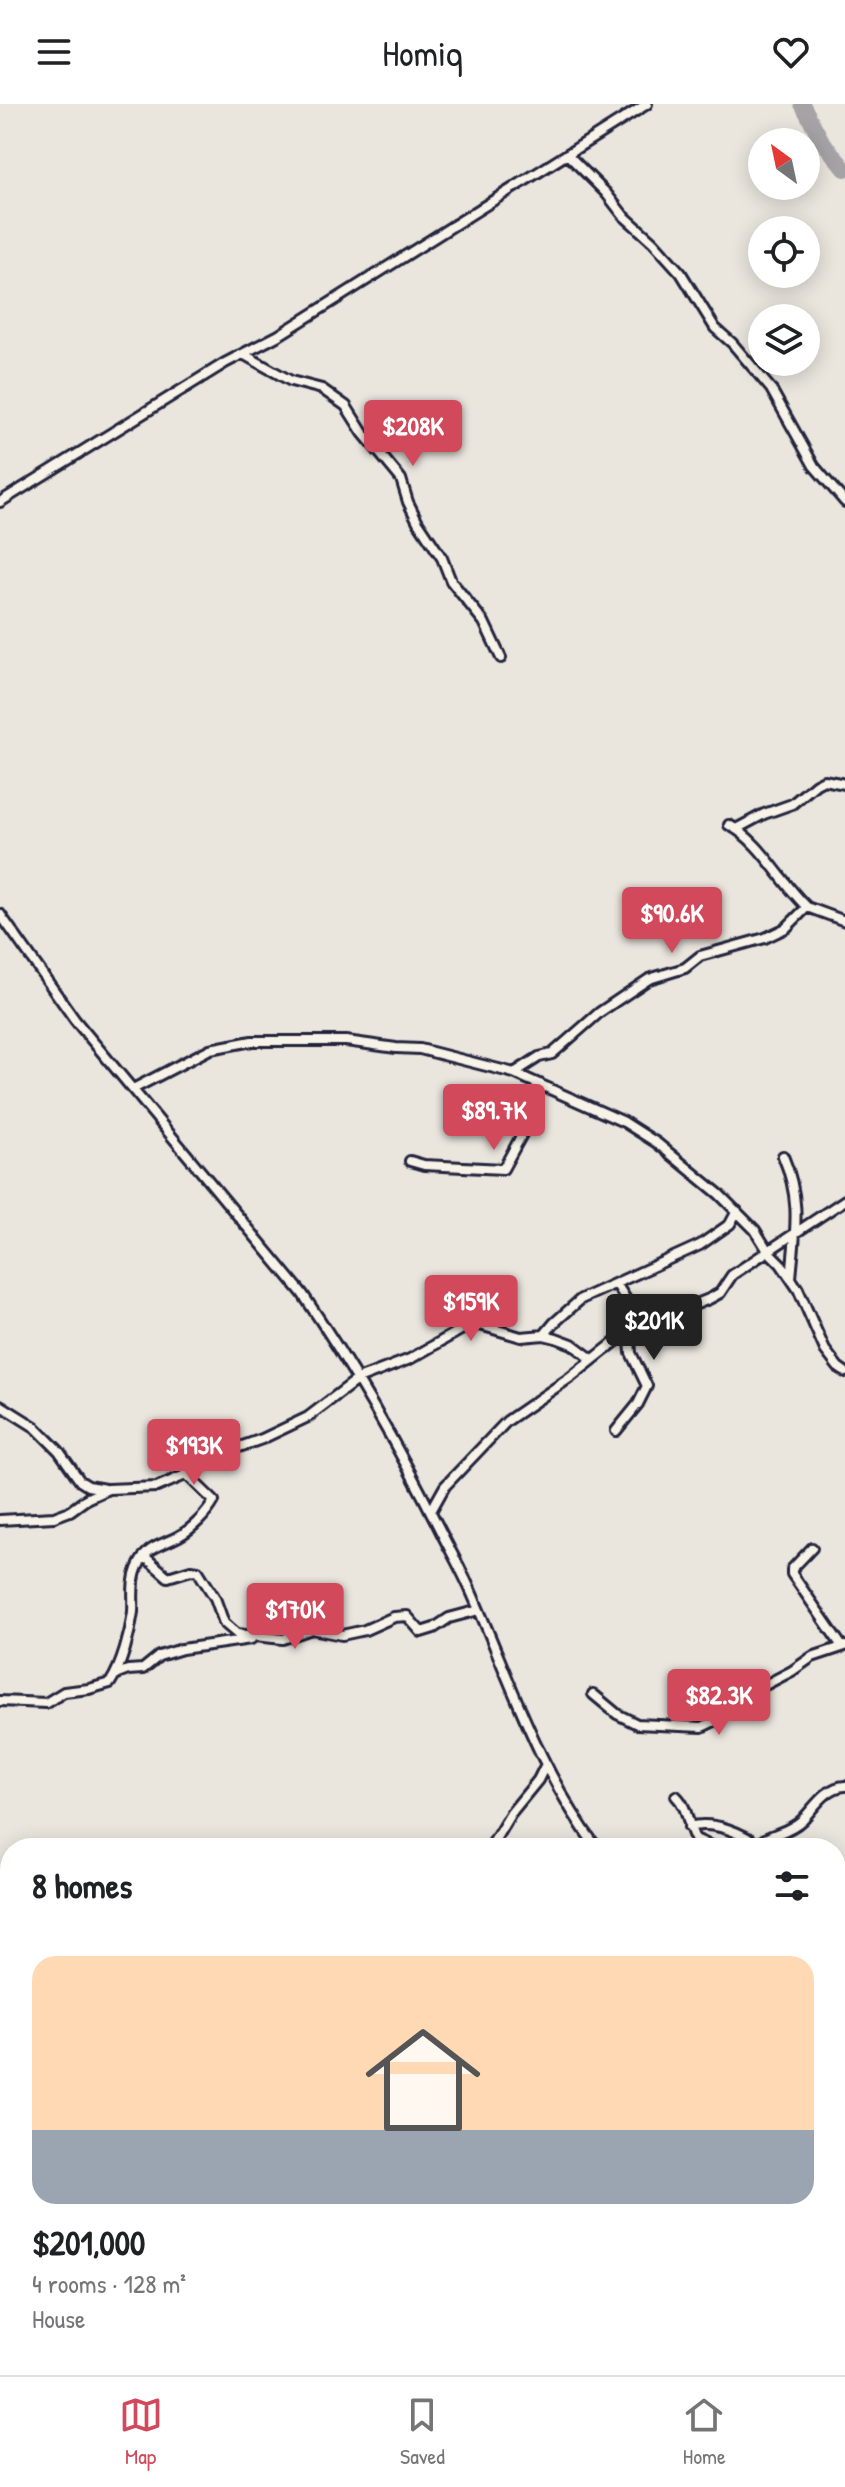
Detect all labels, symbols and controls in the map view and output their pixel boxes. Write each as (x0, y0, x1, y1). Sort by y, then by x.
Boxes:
text: Homiq (382, 28, 463, 77)
icon: menu (32, 30, 76, 74)
icon: heart (769, 30, 813, 74)
north arrow (748, 128, 820, 200)
map controls (748, 128, 820, 376)
button: locate (748, 216, 820, 288)
button: layers (748, 304, 820, 376)
pin: $208K (357, 400, 469, 468)
text: $208K (382, 408, 444, 443)
pin: $90.6K (607, 887, 737, 955)
text: $90.6K (640, 895, 704, 930)
pin: $89.7K (429, 1084, 559, 1152)
text: $89.7K (461, 1092, 527, 1127)
pin: $159K (415, 1275, 527, 1343)
text: $159K (443, 1283, 499, 1318)
pin: $201K (598, 1294, 710, 1362)
text: $201K (624, 1302, 684, 1337)
pin: $193K (138, 1419, 250, 1487)
text: $193K (165, 1427, 223, 1462)
pin: $170K (239, 1583, 351, 1651)
text: $170K (265, 1591, 325, 1626)
pin: $82.3K (654, 1669, 784, 1737)
text: $82.3K (685, 1677, 753, 1712)
text: 8 homes (32, 1863, 132, 1909)
icon: filters (770, 1864, 814, 1908)
icon: home (351, 2008, 495, 2152)
text: $201,000 (32, 2220, 145, 2266)
text: 4 rooms · 128 m² (32, 2266, 186, 2301)
text: House (32, 2301, 85, 2336)
tab: Map (119, 2393, 163, 2471)
tab: Saved (400, 2393, 445, 2471)
tab: Home (682, 2393, 726, 2471)

